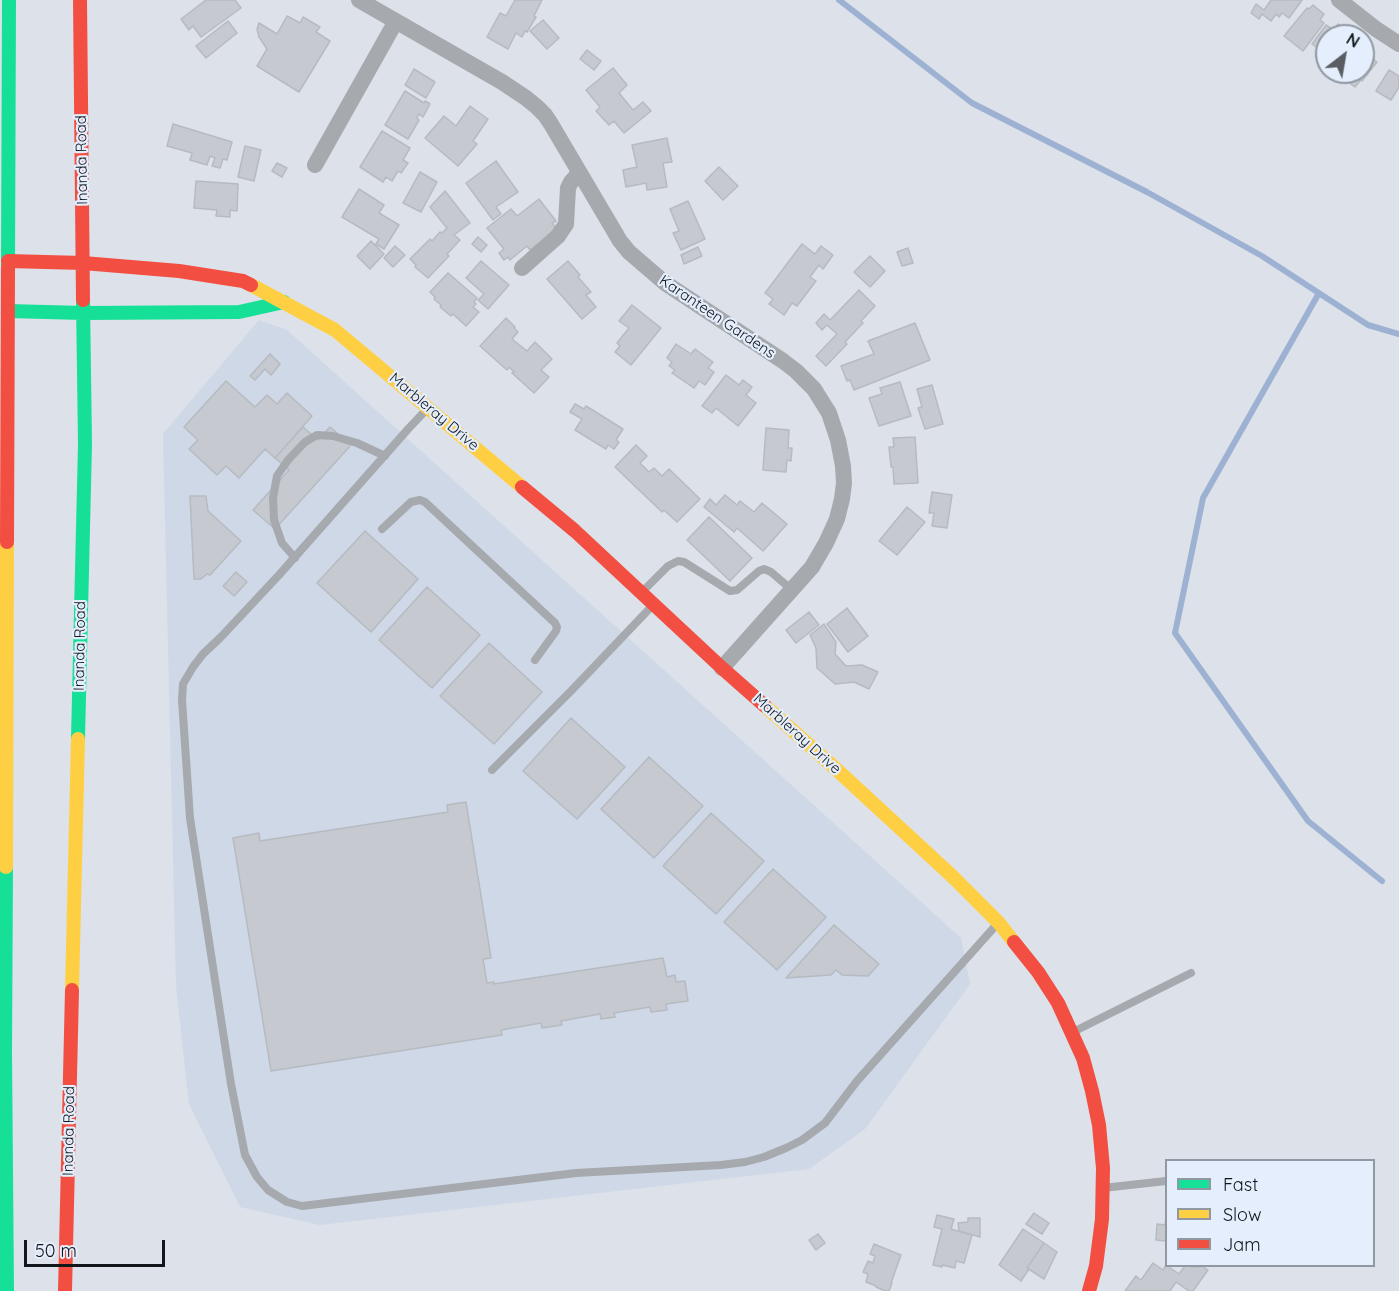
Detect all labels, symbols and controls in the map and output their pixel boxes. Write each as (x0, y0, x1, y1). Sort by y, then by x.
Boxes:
north arrow (1315, 24, 1375, 84)
text: N (1343, 29, 1363, 52)
street label: Inanda Road (72, 115, 92, 205)
street label: Karanteen Gardens (656, 272, 778, 362)
street label: Marbleray Drive (385, 369, 483, 455)
street label: Inanda Road (70, 601, 90, 691)
street label: Marbleray Drive (750, 690, 844, 778)
street label: Inanda Road (59, 1086, 79, 1176)
legend (1165, 1159, 1375, 1267)
text: Fast (1223, 1173, 1258, 1196)
text: Slow (1223, 1203, 1261, 1226)
scale bar (27, 1228, 168, 1266)
text: Jam (1223, 1233, 1261, 1256)
text: 50 m (35, 1239, 77, 1262)

